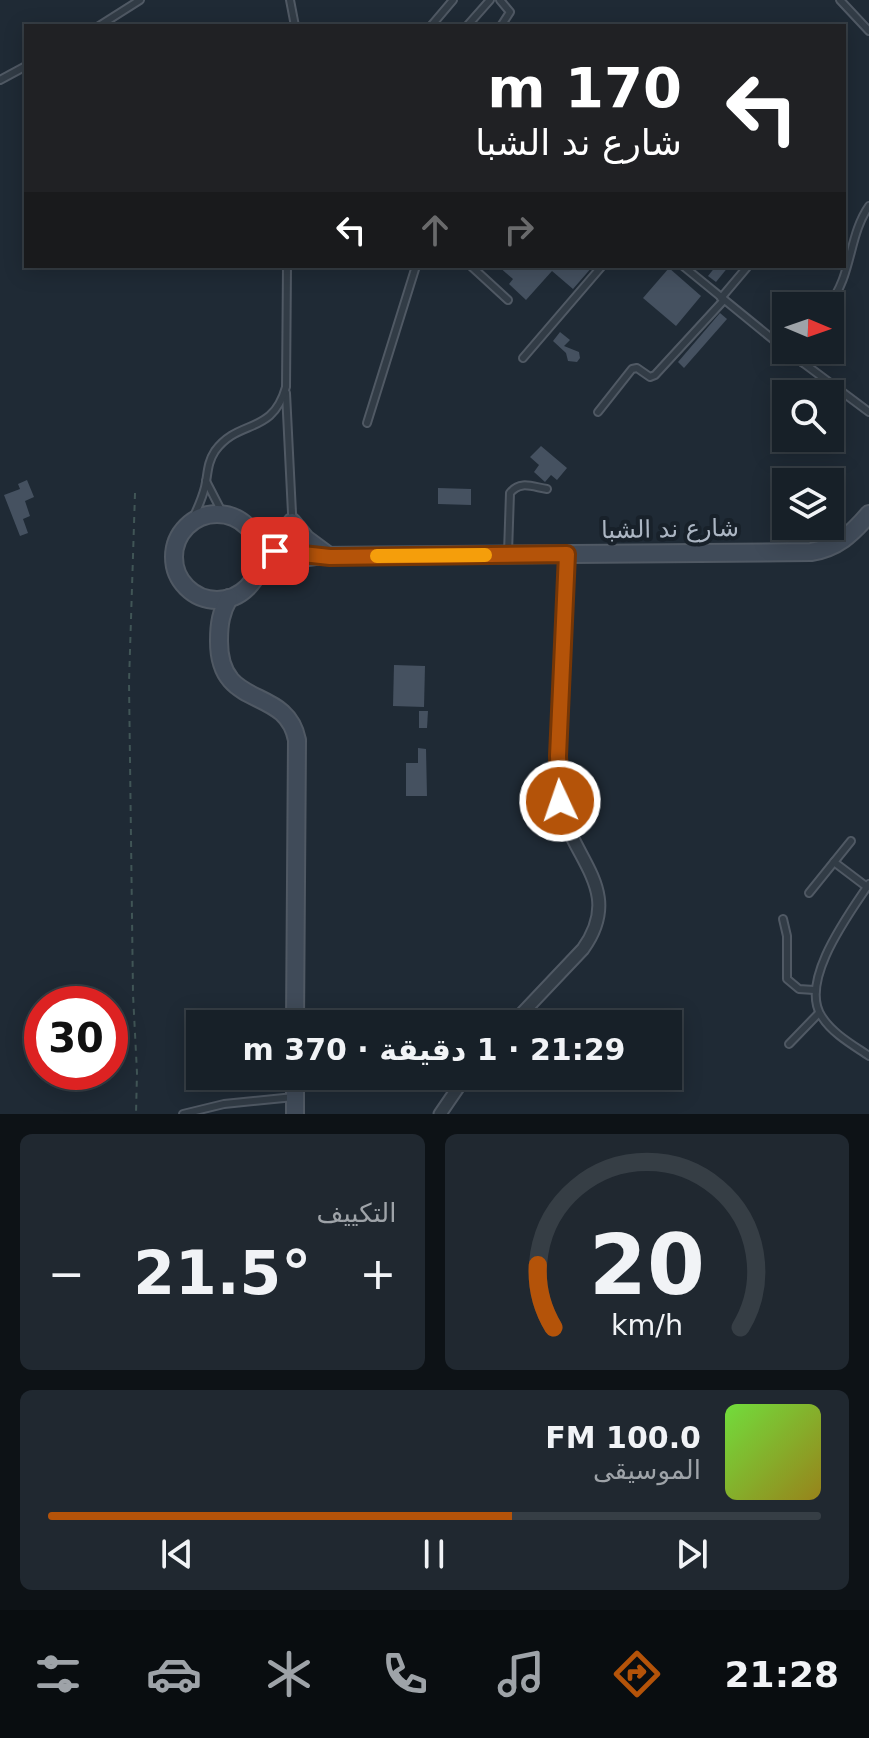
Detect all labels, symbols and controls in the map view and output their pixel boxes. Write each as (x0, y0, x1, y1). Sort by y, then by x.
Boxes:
text: 170 m (487, 55, 682, 120)
icon: left (710, 56, 814, 160)
text: شارع ند الشبا (475, 122, 682, 163)
icon: left (329, 208, 373, 252)
icon: ahead (413, 208, 457, 252)
icon: right (497, 208, 541, 252)
north arrow (772, 292, 844, 364)
map controls (772, 292, 844, 540)
button: search (772, 380, 844, 452)
button: layers (772, 468, 844, 540)
street label: شارع ند الشبا (601, 514, 739, 544)
pin (241, 517, 309, 585)
icon: arrive (253, 529, 297, 573)
position arrow (518, 759, 602, 843)
speed limit sign: 30 (24, 986, 128, 1090)
text: 21:29 · 1 دقيقة · 370 m (243, 1032, 625, 1067)
text: التكييف (317, 1198, 397, 1228)
text: 20 (589, 1217, 705, 1314)
text: 21.5° (133, 1238, 311, 1308)
text: − (48, 1248, 85, 1299)
text: + (360, 1248, 396, 1299)
text: km/h (611, 1308, 683, 1342)
text: 100.0 FM (545, 1420, 701, 1455)
text: الموسيقى (593, 1455, 701, 1485)
icon: previous (155, 1532, 199, 1576)
icon: pause (412, 1532, 456, 1576)
icon: next (670, 1532, 714, 1576)
icon: filters (30, 1646, 86, 1702)
icon: car (146, 1646, 202, 1702)
icon: climate (261, 1646, 317, 1702)
icon: phone (377, 1646, 433, 1702)
icon: music (493, 1646, 549, 1702)
icon: directions (609, 1646, 665, 1702)
text: 21:28 (725, 1654, 839, 1695)

